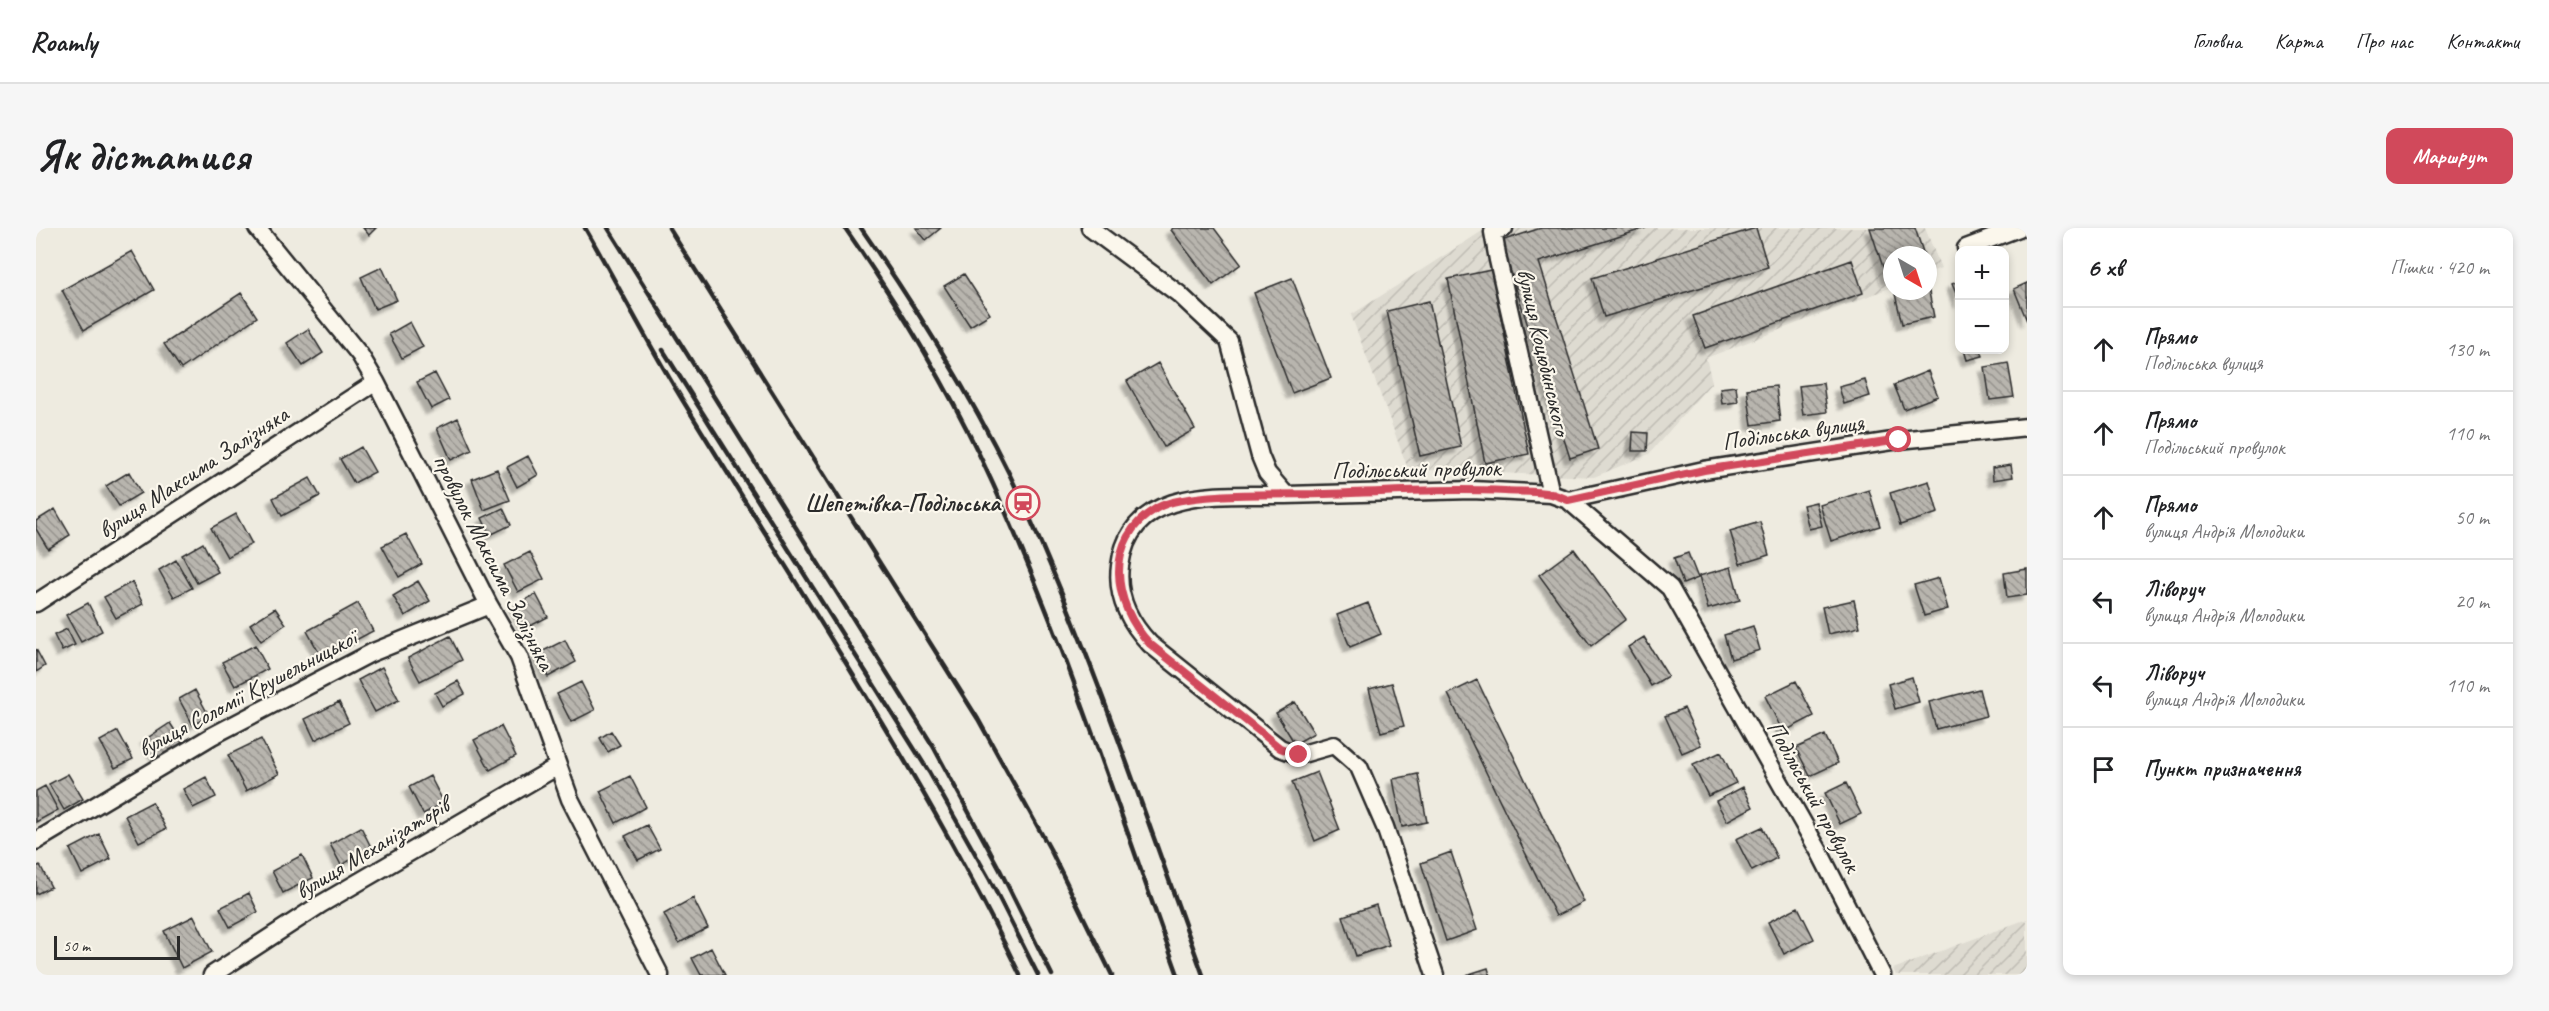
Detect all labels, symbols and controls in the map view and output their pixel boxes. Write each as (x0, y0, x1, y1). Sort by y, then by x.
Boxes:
text: Roamly (30, 24, 97, 59)
text: Головна (2193, 28, 2242, 54)
text: Карта (2275, 28, 2323, 54)
text: Про нас (2356, 28, 2413, 54)
text: Контакти (2446, 28, 2519, 54)
button: Маршрут (2386, 128, 2513, 184)
text: Як дістатися (36, 130, 250, 183)
north arrow (1883, 246, 1937, 300)
map controls (1955, 246, 2009, 354)
button: + (1955, 246, 2009, 300)
text: 6 хв (2087, 251, 2123, 284)
text: Пішки · 420 m (2390, 255, 2489, 280)
street label: вулиця Коцюбинського (1510, 266, 1578, 441)
button: − (1955, 300, 2009, 354)
text: Прямо (2144, 323, 2196, 351)
icon: ahead (2087, 333, 2120, 366)
text: 130 m (2446, 337, 2489, 362)
text: Подільська вулиця (2144, 351, 2263, 376)
street label: вулиця Максима Залізняка (92, 398, 296, 546)
street label: Подільська вулиця (1720, 407, 1867, 457)
text: Прямо (2144, 407, 2196, 435)
icon: ahead (2087, 417, 2120, 450)
text: 110 m (2446, 421, 2489, 446)
route start (1885, 426, 1911, 452)
text: Подільський провулок (2144, 435, 2284, 460)
street label: провулок Максима Залізняка (426, 449, 562, 677)
street label: Подільський провулок (1331, 452, 1503, 485)
station icon: Шепетівка-Подільська (1005, 485, 1041, 521)
place label: Шепетівка-Подільська (805, 488, 1002, 518)
text: Прямо (2144, 491, 2196, 519)
icon: ahead (2087, 501, 2120, 534)
text: 50 m (2455, 505, 2489, 530)
text: вулиця Андрія Молодики (2144, 519, 2304, 544)
text: Ліворуч (2144, 575, 2204, 603)
icon: left (2087, 585, 2120, 618)
text: 20 m (2455, 589, 2489, 614)
text: вулиця Андрія Молодики (2144, 603, 2304, 628)
street label: вулиця Соломії Крушельницької (132, 620, 366, 763)
text: Ліворуч (2144, 659, 2204, 687)
icon: left (2087, 669, 2120, 702)
text: 110 m (2446, 673, 2489, 698)
text: вулиця Андрія Молодики (2144, 687, 2304, 712)
street label: Подільський провулок (1760, 715, 1869, 879)
route end (1285, 741, 1311, 767)
icon: arrive (2087, 753, 2120, 786)
text: Пункт призначення (2144, 755, 2301, 783)
street label: вулиця Механізаторів (289, 787, 460, 907)
scale bar (54, 933, 180, 960)
text: 50 m (63, 936, 90, 956)

